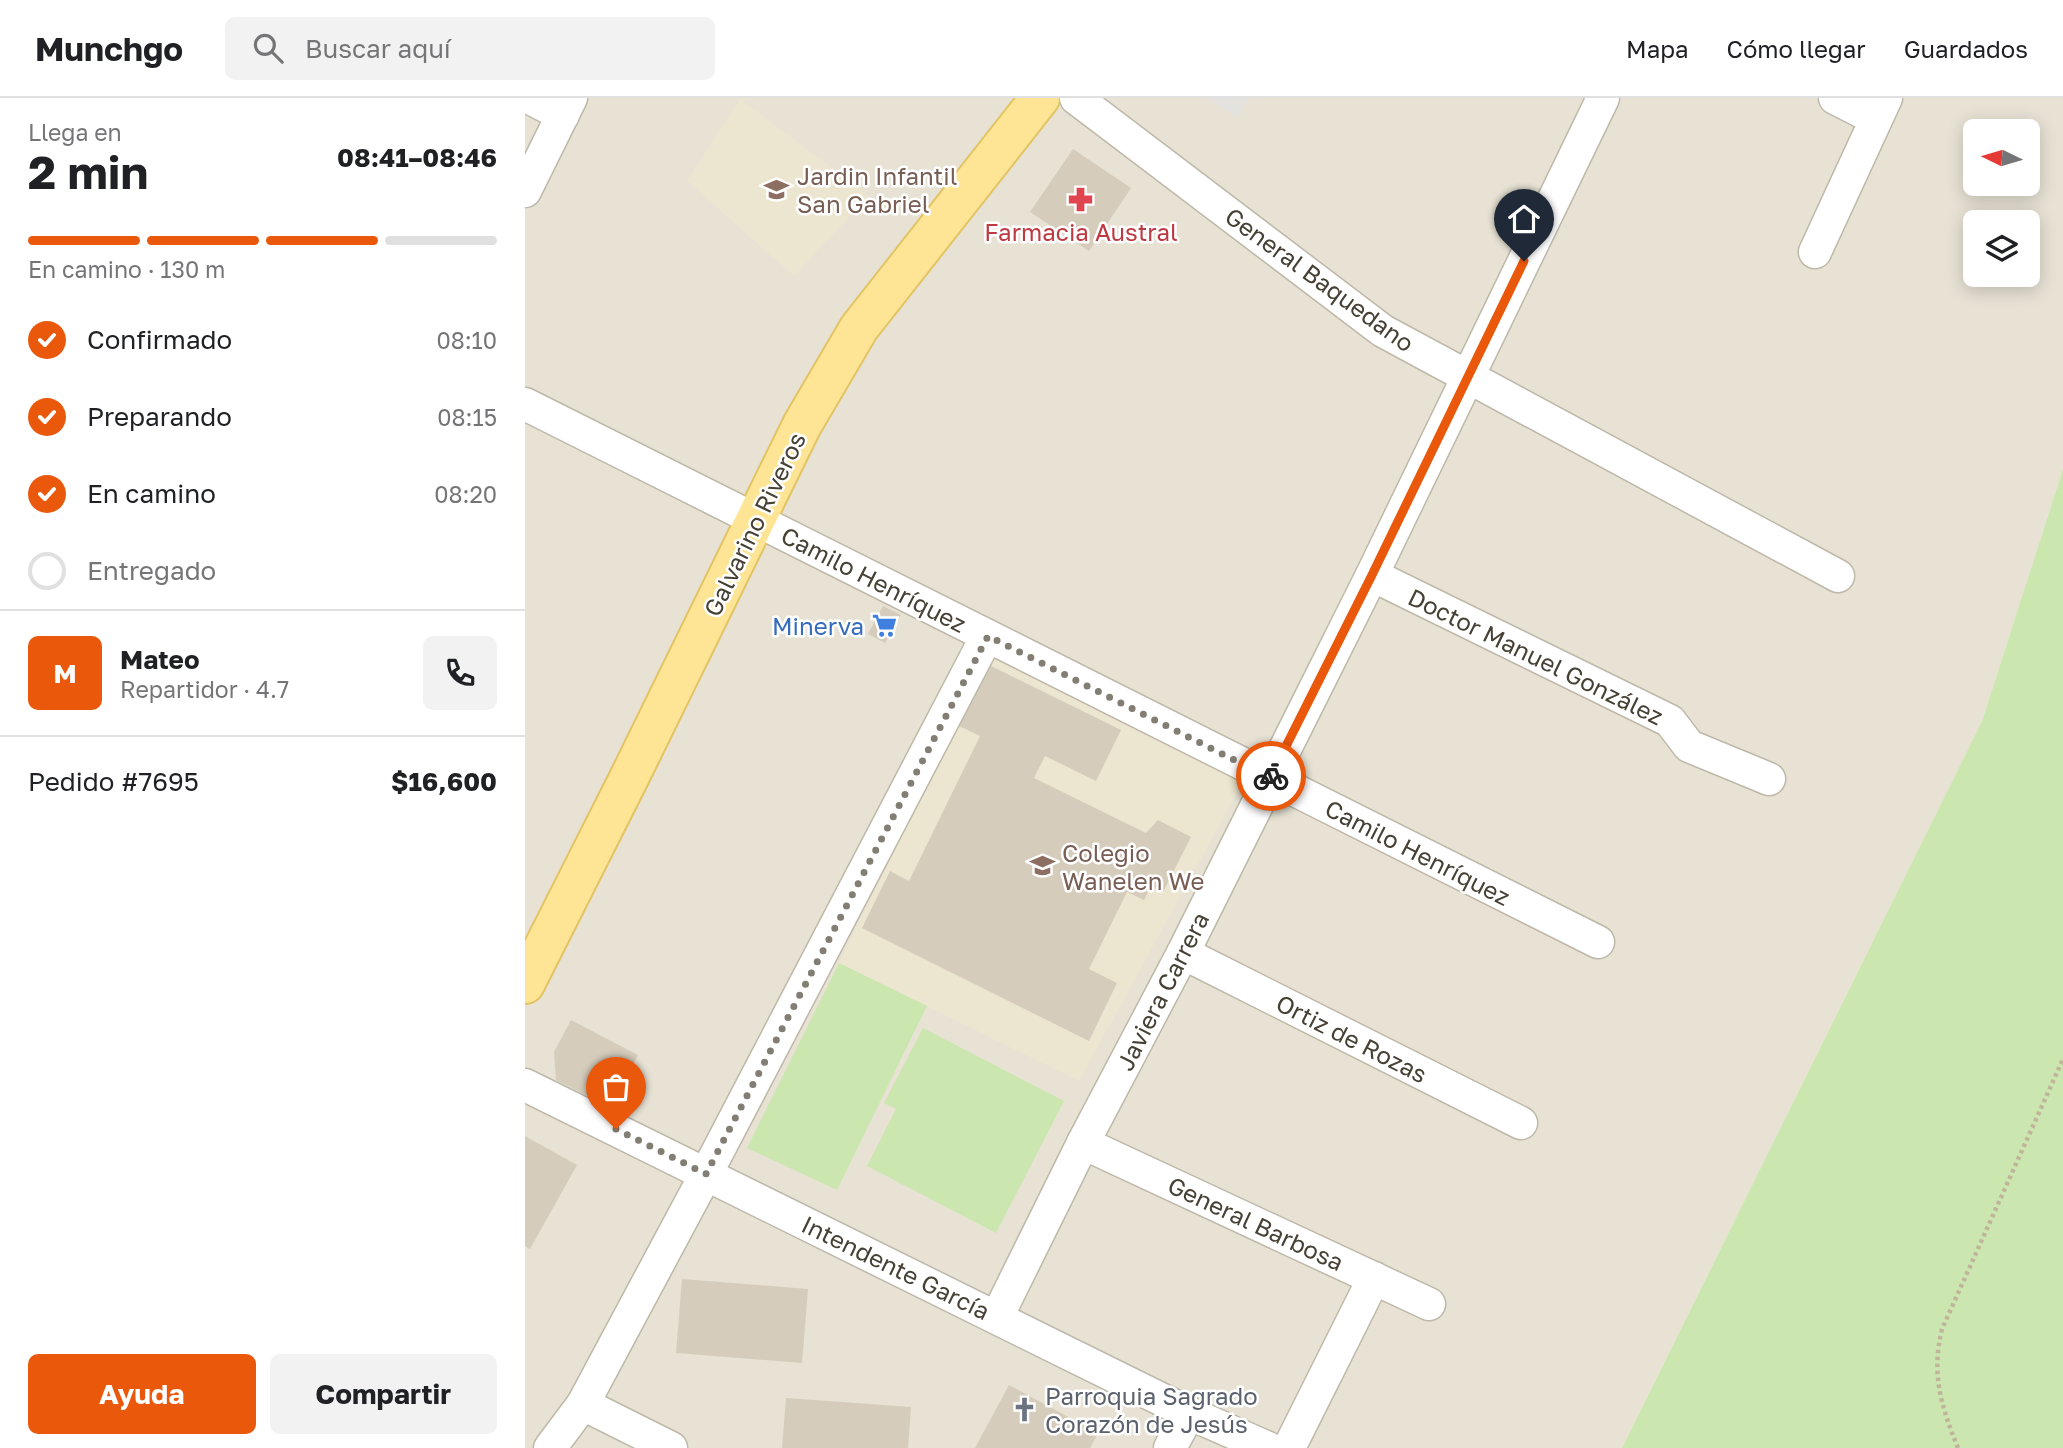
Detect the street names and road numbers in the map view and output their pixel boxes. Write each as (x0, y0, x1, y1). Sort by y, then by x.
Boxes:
street label: General Baquedano (1220, 201, 1420, 357)
street label: Galvarino Riveros (697, 427, 811, 621)
street label: Camilo Henríquez (777, 520, 971, 638)
street label: Doctor Manuel González (1404, 582, 1668, 730)
street label: Camilo Henríquez (1321, 793, 1515, 911)
street label: Javiera Carrera (1110, 907, 1214, 1075)
street label: Ortiz de Rozas (1272, 987, 1432, 1089)
street label: General Barbosa (1164, 1170, 1348, 1276)
street label: Intendente García (797, 1209, 995, 1325)

